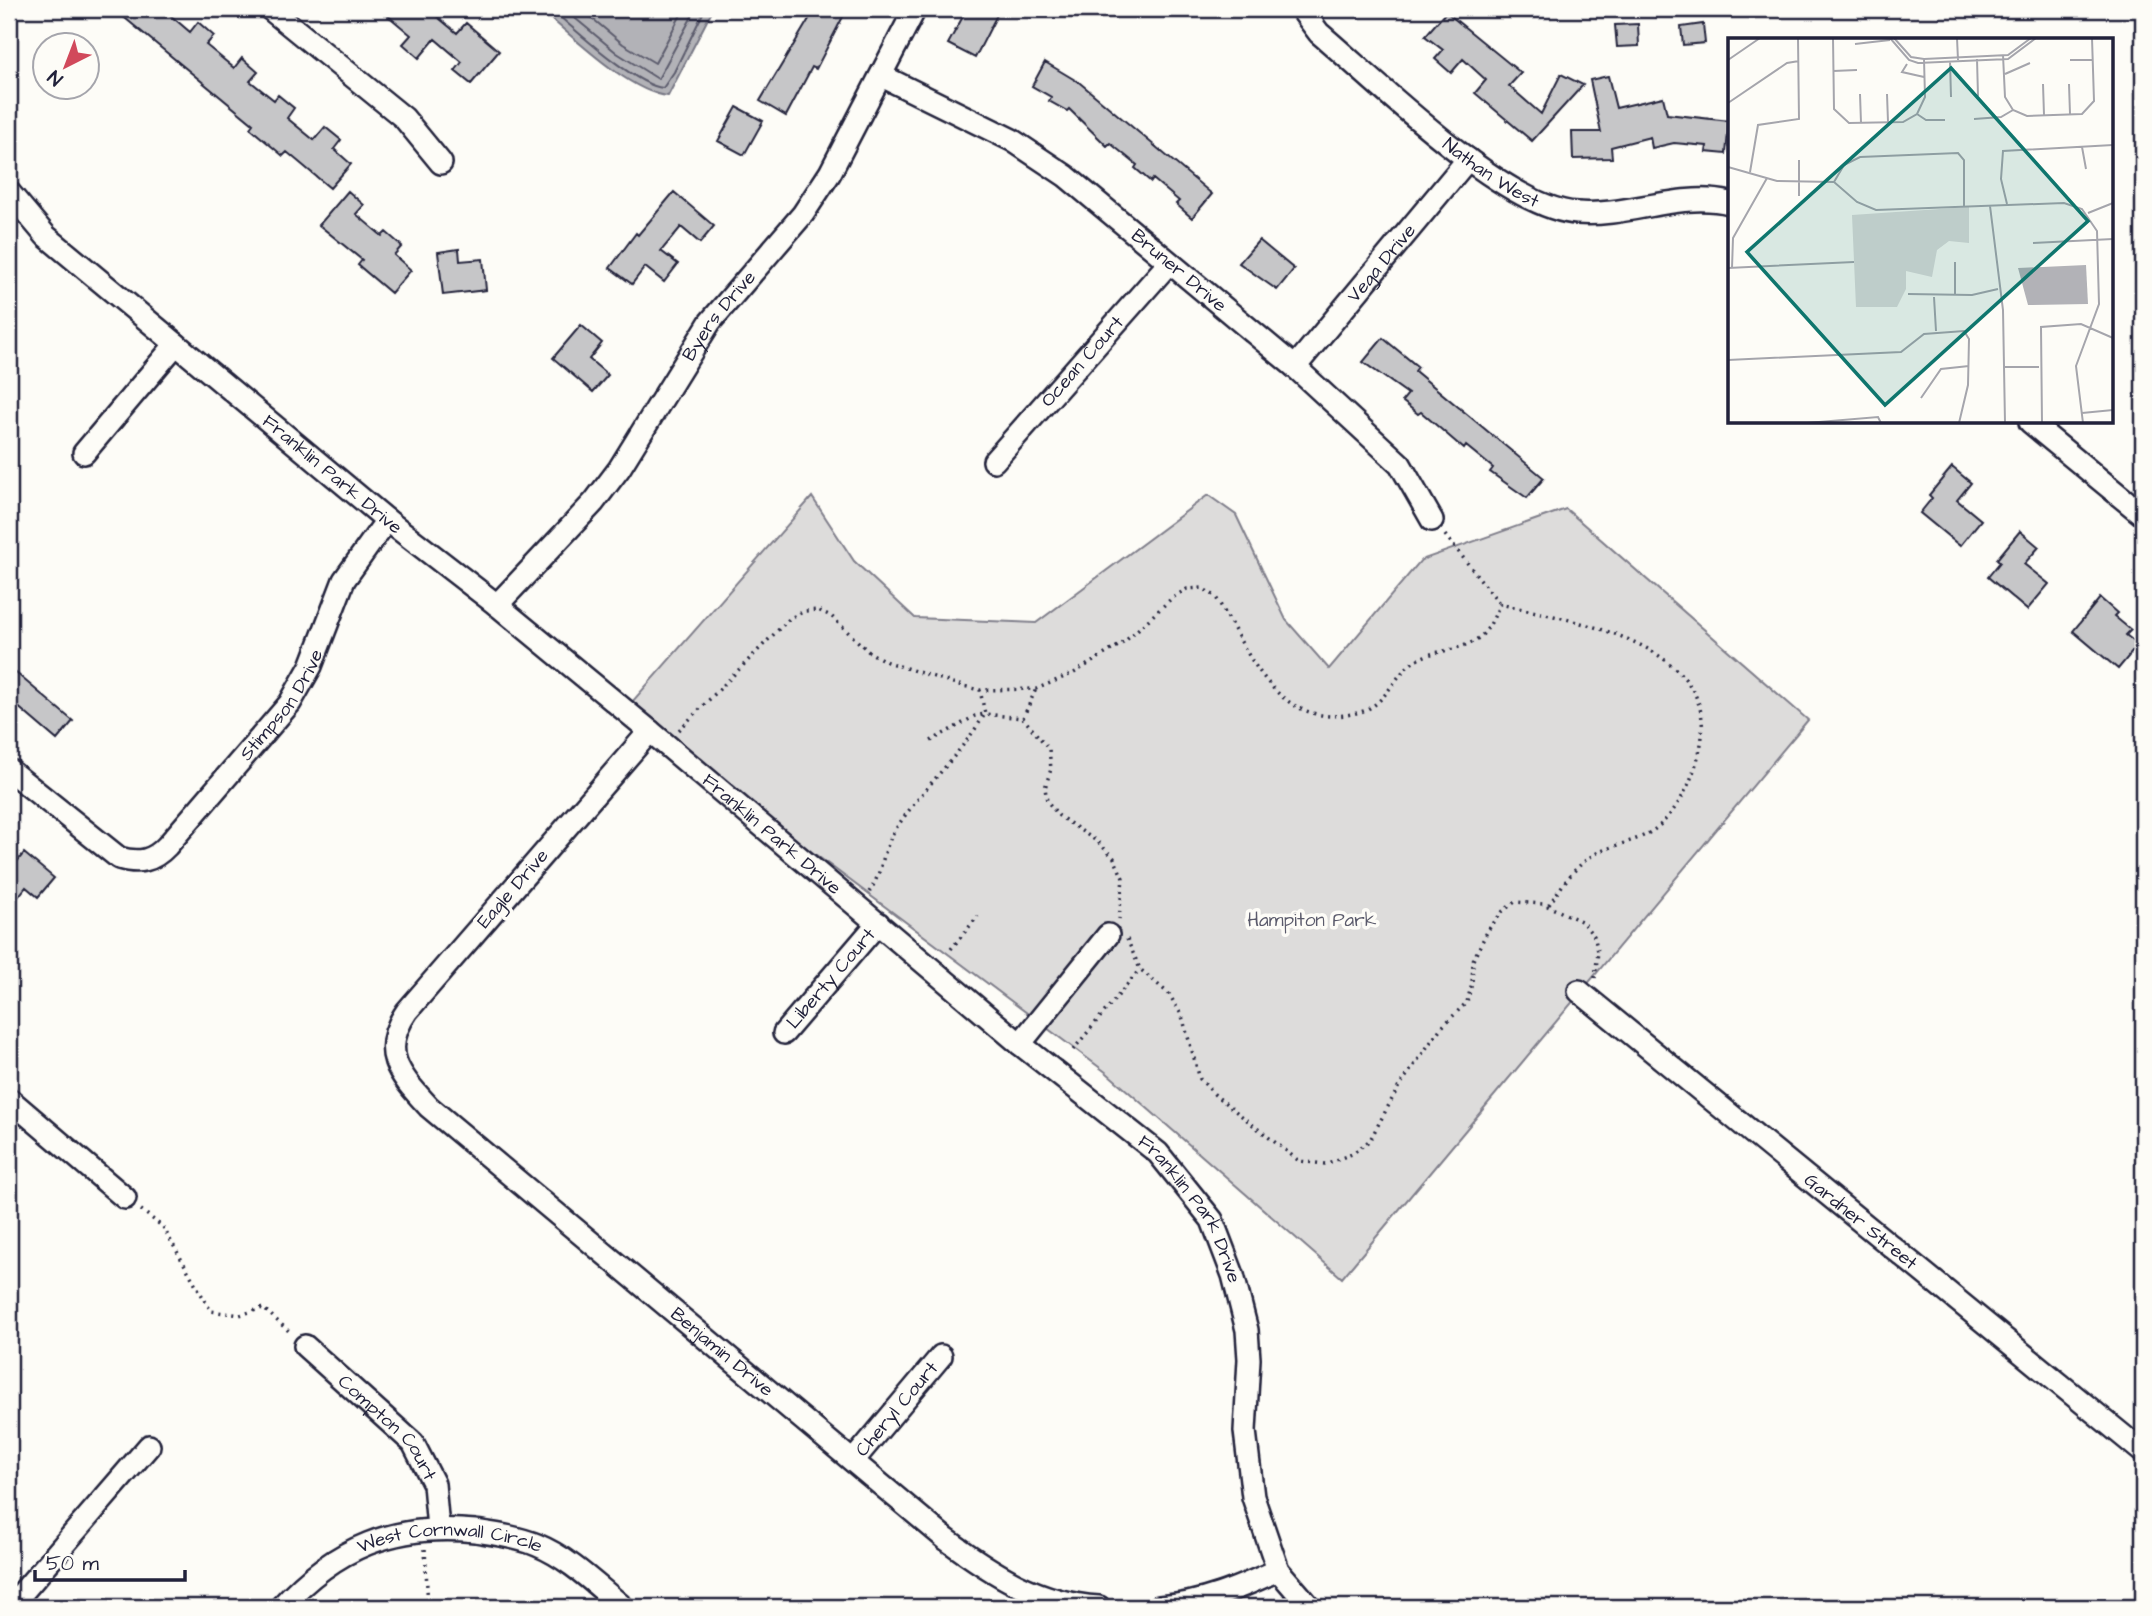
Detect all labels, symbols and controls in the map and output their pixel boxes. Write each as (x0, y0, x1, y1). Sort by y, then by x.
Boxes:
north arrow (32, 32, 102, 102)
inset map (1728, 38, 2114, 424)
text: N (42, 63, 69, 92)
street label: Nathan West (1437, 131, 1544, 215)
street label: Vega Drive (1341, 218, 1422, 308)
street label: Bruner Drive (1125, 222, 1233, 318)
street label: Byers Drive (676, 265, 762, 366)
street label: Ocean Court (1034, 310, 1130, 413)
street label: Franklin Park Drive (256, 408, 408, 541)
street label: Stimpson Drive (233, 645, 330, 766)
street label: Franklin Park Drive (696, 767, 847, 901)
street label: Eagle Drive (471, 843, 556, 935)
park label: Hampiton Park (1248, 907, 1377, 934)
street label: Liberty Court (780, 922, 882, 1035)
street label: Franklin Park Drive (1132, 1129, 1248, 1286)
street label: Gardner Street (1798, 1167, 1924, 1276)
street label: Benjamin Drive (665, 1301, 779, 1403)
street label: Cheryl Court (849, 1355, 945, 1462)
street label: Compton Court (332, 1368, 444, 1485)
text: West Cornwall Circle (353, 1516, 547, 1560)
scale bar (35, 1539, 186, 1583)
street label: West Cornwall Circle (357, 1541, 545, 1563)
text: 50 m (46, 1549, 100, 1578)

